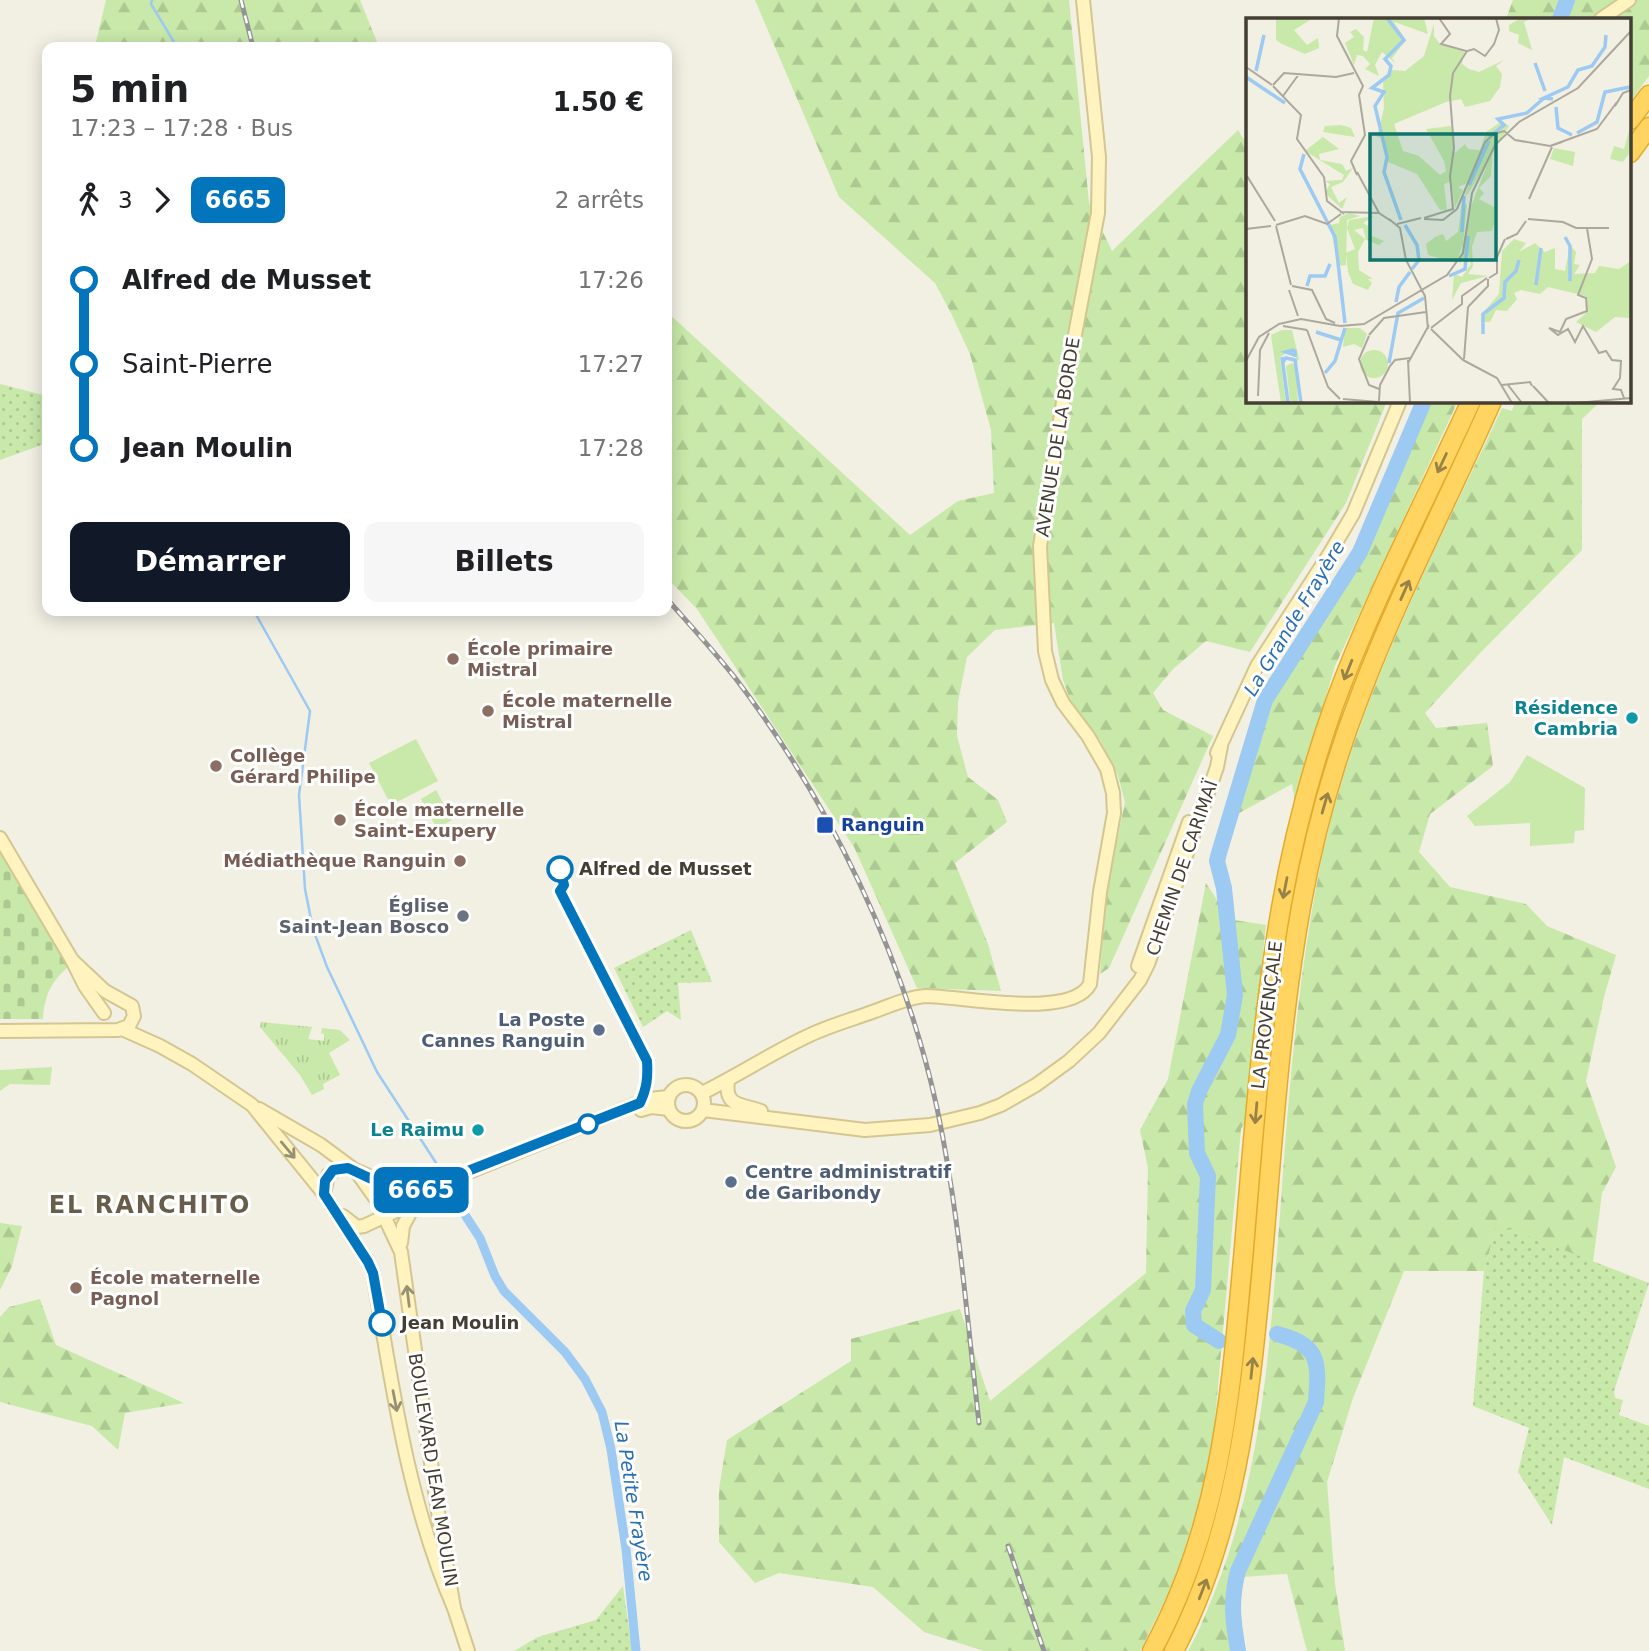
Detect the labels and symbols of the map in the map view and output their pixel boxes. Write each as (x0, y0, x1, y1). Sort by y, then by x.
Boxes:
inset map (1246, 18, 1632, 402)
street label: AVENUE DE LA BORDE (1031, 336, 1084, 538)
one-way arrow (1435, 451, 1448, 473)
water label: La Grande Frayère (1239, 536, 1349, 700)
one-way arrow (1399, 580, 1412, 601)
place label: École primaire Mistral (467, 638, 613, 680)
marker: École primaire Mistral (445, 651, 461, 667)
one-way arrow (1341, 658, 1354, 680)
place label: École maternelle Mistral (502, 690, 672, 732)
place label: Résidence Cambria (1514, 697, 1618, 739)
marker: École maternelle Mistral (480, 703, 496, 719)
marker: Résidence Cambria (1624, 710, 1640, 726)
place label: Collège Gérard Philipe (230, 745, 376, 787)
marker: Collège Gérard Philipe (208, 758, 224, 774)
street label: CHEMIN DE CARIMAÏ (1142, 777, 1222, 958)
one-way arrow (1319, 792, 1332, 815)
place label: École maternelle Saint-Exupery (354, 799, 524, 841)
marker: École maternelle Saint-Exupery (332, 812, 348, 828)
place label: Ranguin (841, 814, 925, 835)
marker: Ranguin (815, 815, 835, 835)
place label: Médiathèque Ranguin (223, 850, 446, 871)
marker: Médiathèque Ranguin (452, 853, 468, 869)
marker: Alfred de Musset (547, 856, 573, 882)
place label: Alfred de Musset (579, 858, 752, 879)
one-way arrow (1277, 876, 1291, 899)
place label: Église Saint-Jean Bosco (279, 895, 449, 937)
marker: Église Saint-Jean Bosco (455, 908, 471, 924)
street label: LA PROVENÇALE (1247, 940, 1286, 1090)
place label: La Poste Cannes Ranguin (421, 1009, 585, 1051)
marker: La Poste Cannes Ranguin (591, 1022, 607, 1038)
one-way arrow (1249, 1102, 1262, 1124)
unlabelled marker (578, 1114, 598, 1134)
place label: Le Raimu (370, 1119, 464, 1140)
marker: Le Raimu (470, 1122, 486, 1138)
one-way arrow (280, 1141, 296, 1159)
place label: Centre administratif de Garibondy (745, 1161, 951, 1203)
line badge: 6665 (372, 1167, 470, 1213)
marker: Centre administratif de Garibondy (723, 1174, 739, 1190)
district label: EL RANCHITO (49, 1191, 251, 1219)
place label: École maternelle Pagnol (90, 1267, 260, 1309)
marker: École maternelle Pagnol (68, 1280, 84, 1296)
one-way arrow (401, 1285, 414, 1308)
marker: Jean Moulin (369, 1310, 395, 1336)
place label: Jean Moulin (399, 1312, 519, 1333)
street label: BOULEVARD JEAN MOULIN (405, 1352, 462, 1588)
one-way arrow (1246, 1357, 1259, 1380)
one-way arrow (389, 1389, 403, 1412)
water label: La Petite Frayère (610, 1419, 658, 1583)
one-way arrow (1198, 1579, 1210, 1601)

